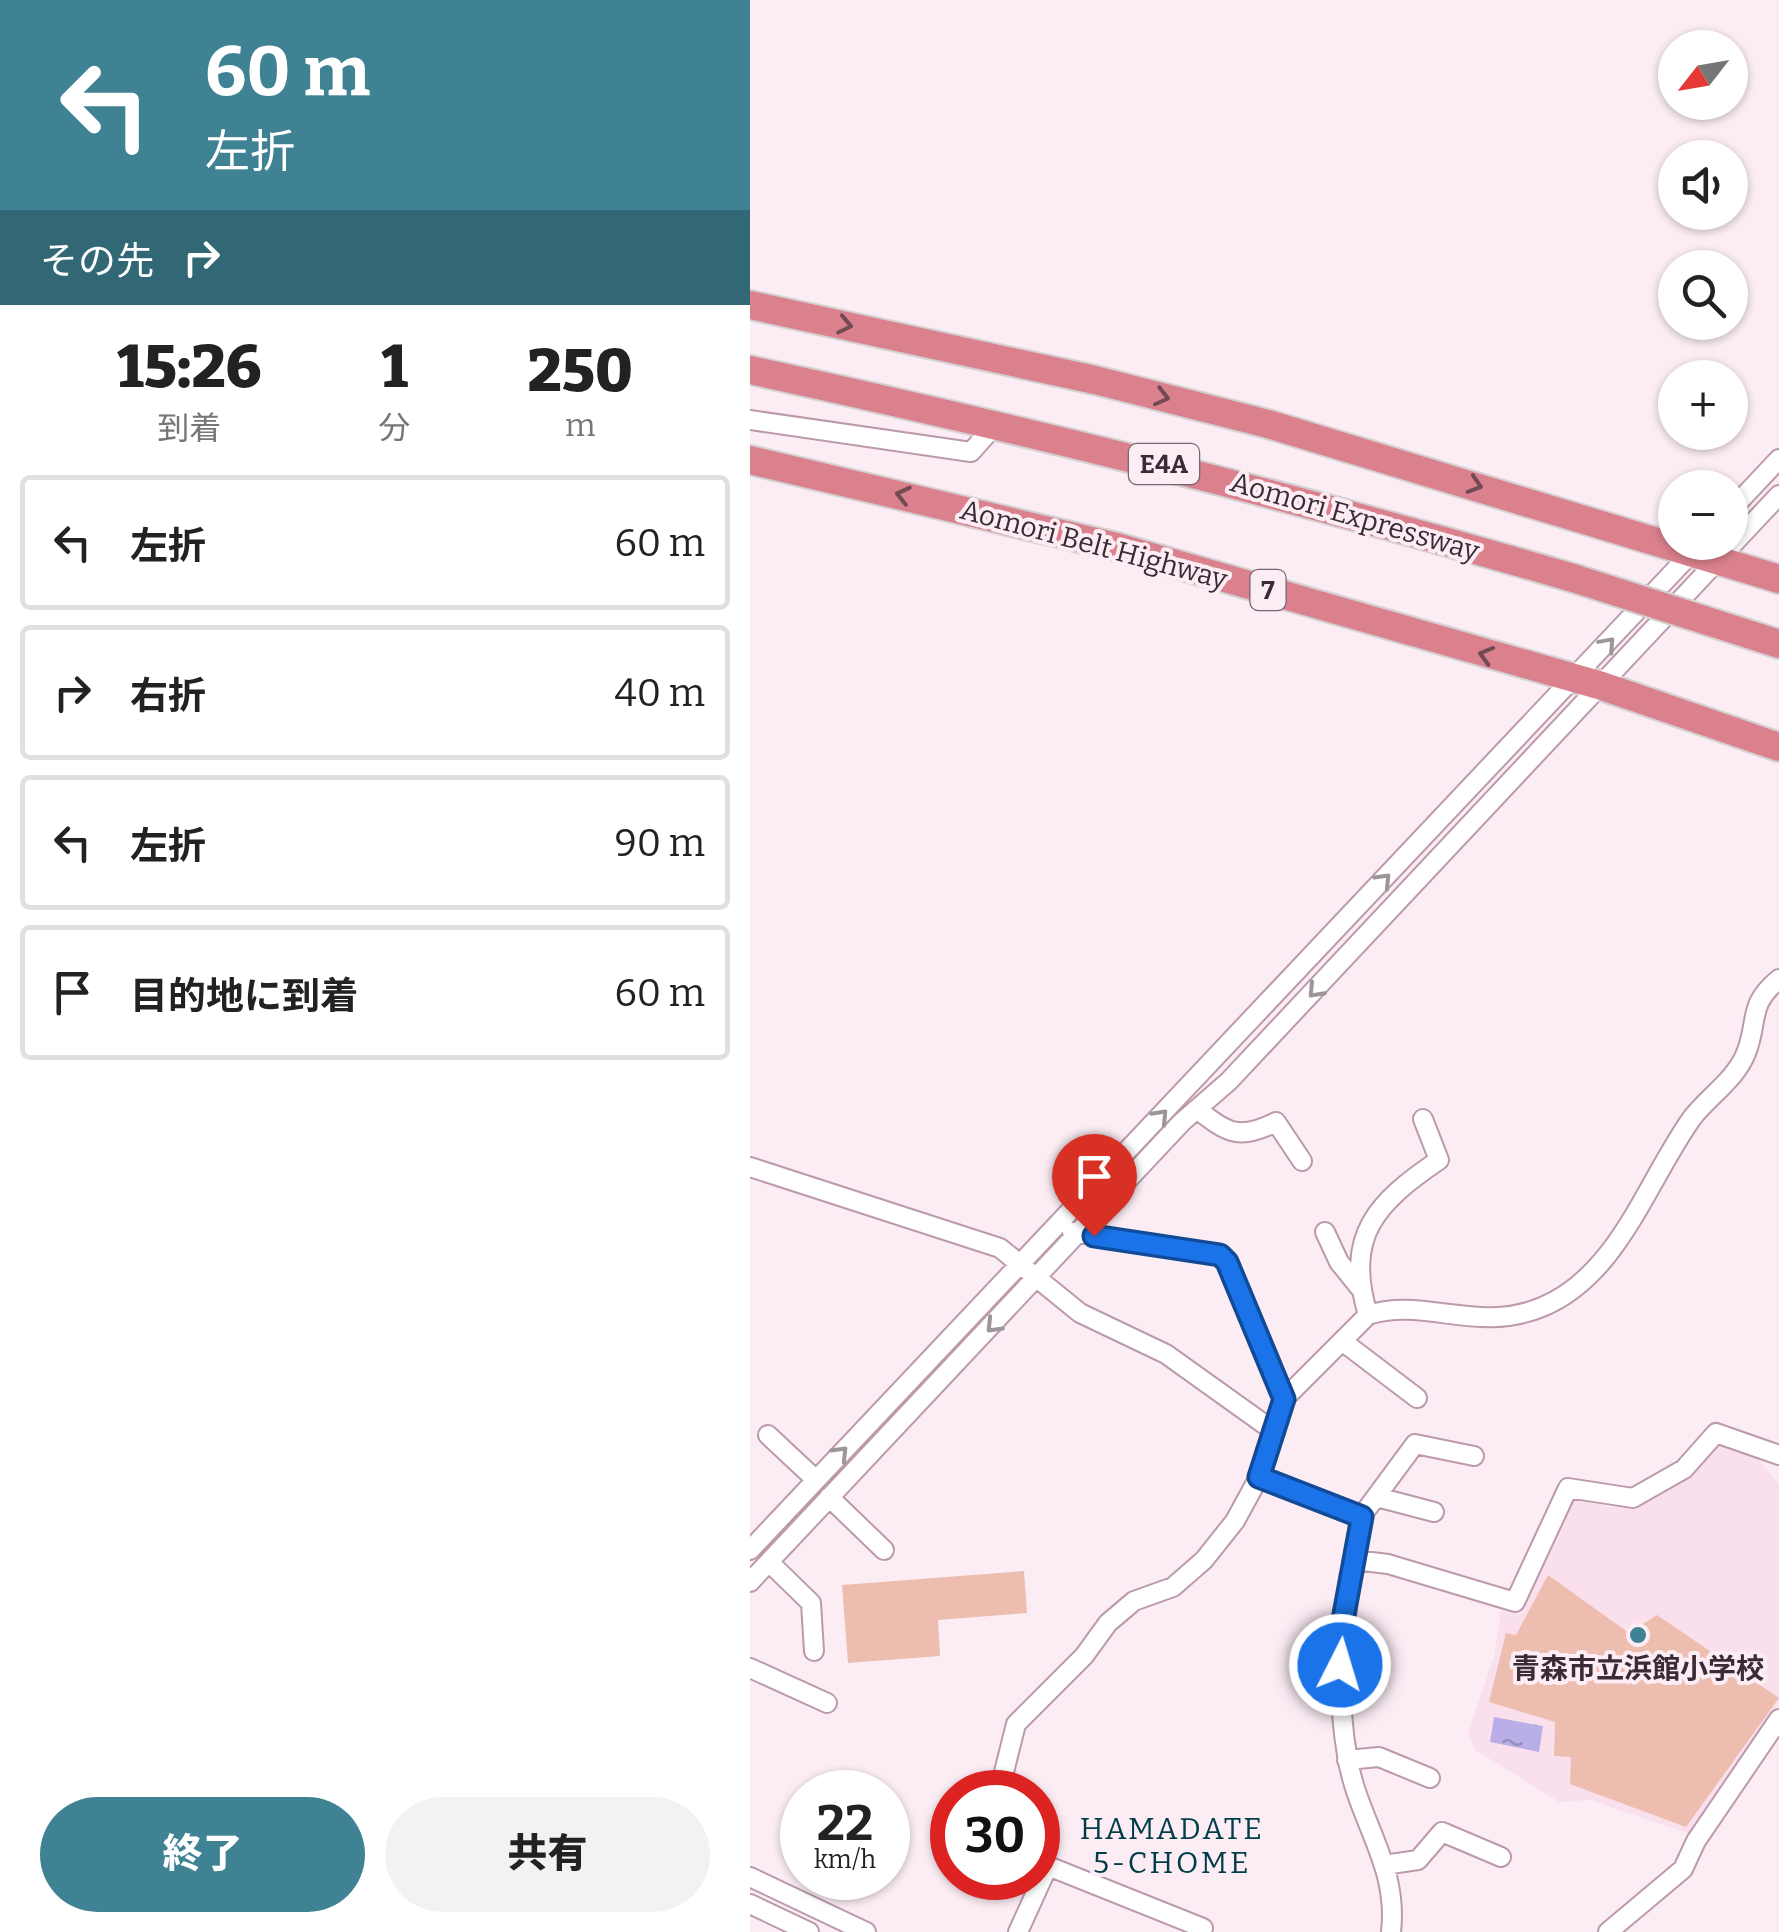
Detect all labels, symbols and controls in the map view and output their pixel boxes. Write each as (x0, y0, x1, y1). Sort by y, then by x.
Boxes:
text: 60 m (205, 30, 370, 114)
north arrow (1658, 30, 1748, 120)
map controls (1658, 30, 1748, 560)
icon: left (40, 40, 170, 170)
text: 左折 (205, 125, 295, 179)
button: sound (1658, 140, 1748, 230)
icon: right (174, 230, 229, 285)
text: その先 (40, 238, 154, 284)
button: search (1658, 250, 1748, 340)
one-way arrow (837, 313, 854, 334)
text: 15:26 (117, 331, 261, 403)
text: 1 (381, 331, 408, 403)
text: 250 (528, 335, 633, 407)
button: + (1658, 360, 1748, 450)
one-way arrow (1153, 386, 1170, 407)
text: m (565, 406, 595, 444)
text: 到着 (157, 409, 221, 447)
text: 分 (378, 409, 410, 447)
road number: E4A (1129, 444, 1199, 484)
street label: Aomori Expressway (1227, 465, 1483, 568)
button: − (1658, 470, 1748, 560)
one-way arrow (1466, 473, 1483, 493)
one-way arrow (894, 486, 911, 507)
street label: Aomori Belt Highway (957, 493, 1231, 596)
icon: left (45, 515, 100, 570)
text: 60 m (614, 520, 705, 566)
text: 左折 (130, 523, 206, 569)
road number: 7 (1250, 570, 1286, 610)
one-way arrow (1596, 637, 1614, 656)
one-way arrow (1478, 646, 1495, 667)
icon: right (45, 665, 100, 720)
text: 40 m (615, 670, 705, 716)
text: 右折 (130, 673, 206, 719)
icon: left (45, 815, 100, 870)
text: 90 m (615, 820, 705, 866)
text: 左折 (130, 823, 206, 869)
one-way arrow (1373, 874, 1391, 892)
icon: arrive (45, 965, 100, 1020)
text: 60 m (614, 970, 705, 1016)
text: 目的地に到着 (130, 973, 358, 1019)
one-way arrow (1309, 979, 1327, 998)
one-way arrow (1149, 1109, 1167, 1128)
pin (1052, 1134, 1137, 1237)
icon: arrive (1067, 1149, 1122, 1204)
one-way arrow (987, 1315, 1005, 1333)
one-way arrow (829, 1447, 847, 1465)
position arrow (1288, 1613, 1392, 1717)
marker: 青森市立浜館小学校 (1627, 1624, 1649, 1646)
place label: 青森市立浜館小学校 (1512, 1652, 1764, 1685)
speed limit sign: 30 (930, 1770, 1060, 1900)
text: 22 (817, 1793, 873, 1853)
button: 終了 (40, 1797, 365, 1912)
button: 共有 (385, 1797, 710, 1912)
district label: HAMADATE 5-CHOME (1080, 1811, 1264, 1881)
text: km/h (814, 1845, 876, 1875)

